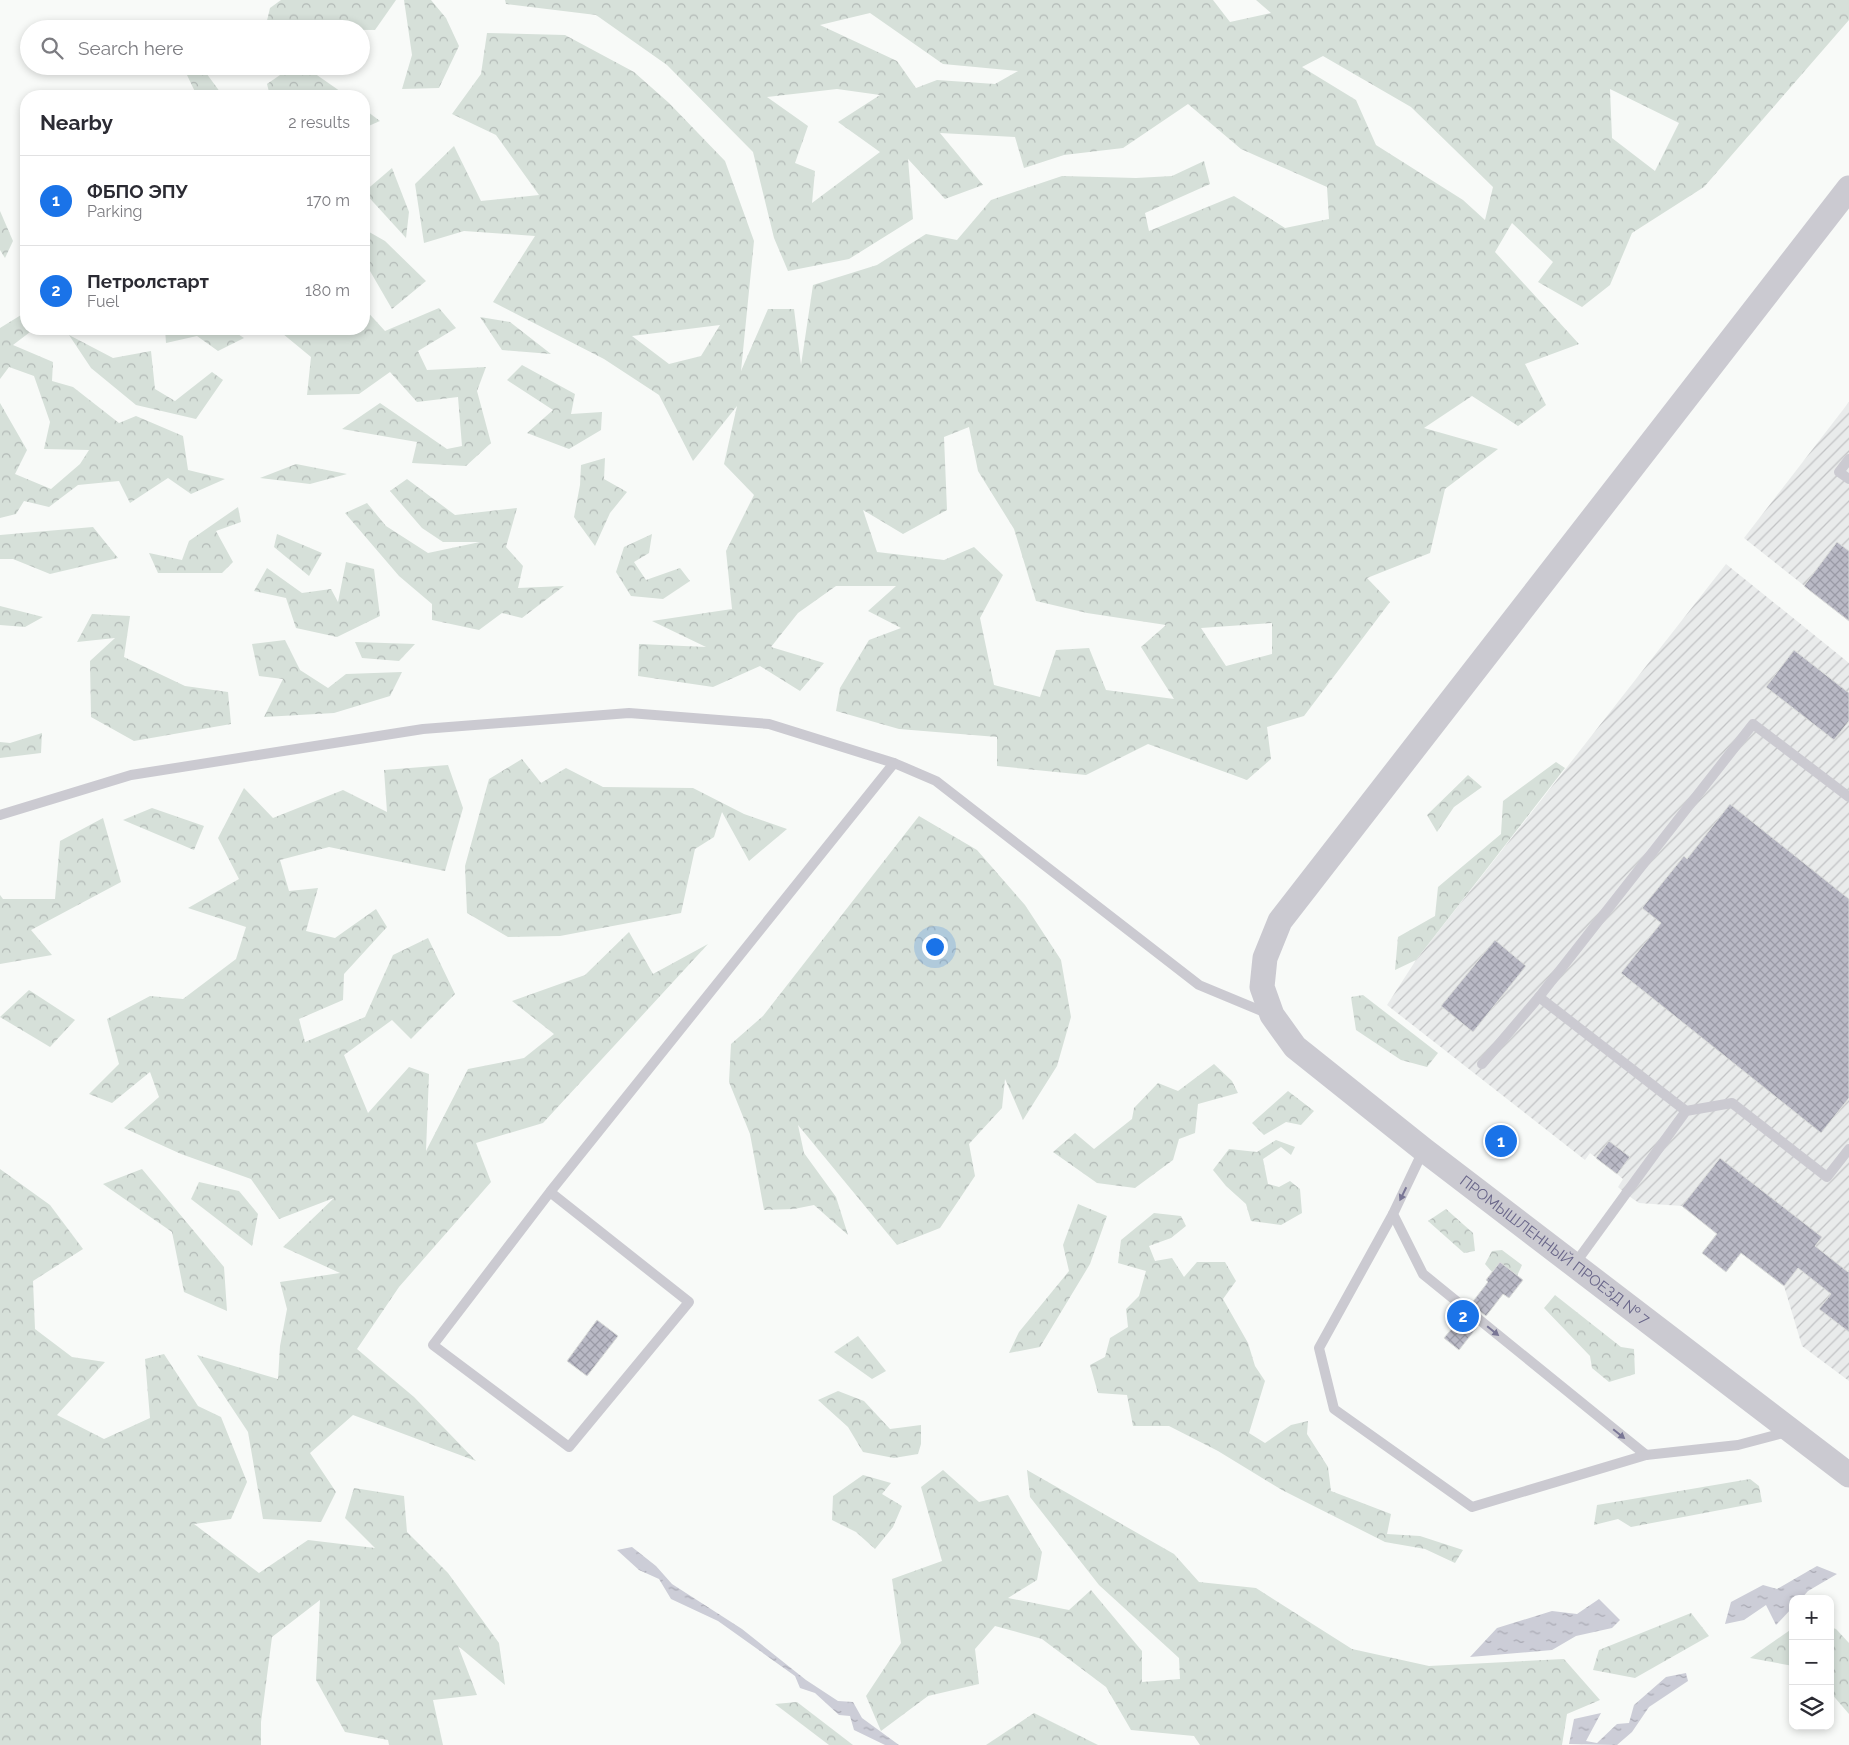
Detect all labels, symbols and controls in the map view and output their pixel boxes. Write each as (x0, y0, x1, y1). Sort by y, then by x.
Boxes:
search box (20, 20, 370, 75)
icon: search (38, 34, 66, 62)
text: Search here (78, 37, 184, 59)
text: Nearby (40, 110, 113, 135)
text: 2 results (288, 113, 350, 132)
text: ФБПО ЭПУ (87, 180, 188, 202)
text: 1 (52, 191, 60, 210)
text: 170 m (306, 191, 350, 210)
text: Parking (87, 202, 142, 221)
text: Петролстарт (87, 270, 209, 292)
text: 2 (51, 281, 61, 300)
text: 180 m (305, 281, 350, 300)
text: Fuel (87, 292, 119, 311)
your location (922, 934, 948, 960)
pin: 1 (1485, 1122, 1517, 1160)
street label: ПРОМЫШЛЕННЫЙ ПРОЕЗД № 7 (1456, 1172, 1653, 1328)
one-way arrow (1399, 1186, 1407, 1201)
pin: 2 (1447, 1297, 1479, 1335)
one-way arrow (1486, 1326, 1499, 1337)
one-way arrow (1612, 1428, 1625, 1439)
map controls (1789, 1595, 1834, 1730)
button: + (1789, 1595, 1834, 1640)
button: − (1789, 1640, 1834, 1685)
button: layers (1789, 1685, 1834, 1730)

